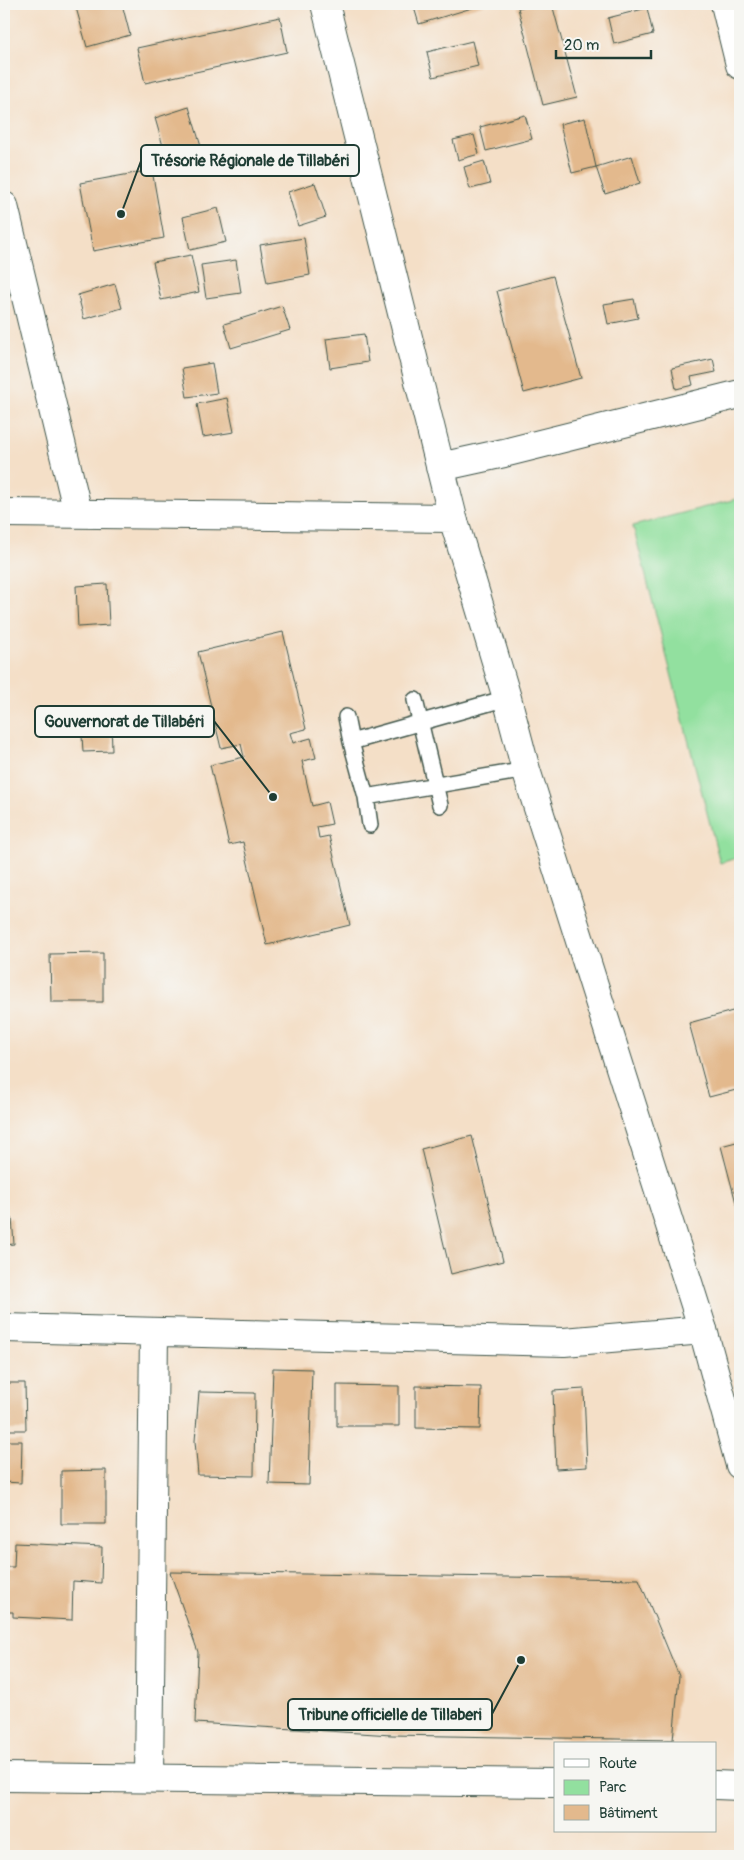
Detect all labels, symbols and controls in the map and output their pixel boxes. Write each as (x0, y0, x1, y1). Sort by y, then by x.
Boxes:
scale bar (556, 28, 652, 60)
text: 20 m (564, 36, 599, 55)
callout: Trésorie Régionale de Tillabéri (141, 145, 359, 176)
text: Trésorie Régionale de Tillabéri (150, 151, 349, 171)
callout: Gouvernorat de Tillabéri (35, 706, 214, 737)
text: Gouvernorat de Tillabéri (44, 712, 204, 732)
callout: Tribune officielle de Tillaberi (288, 1699, 492, 1730)
text: Tribune officielle de Tillaberi (297, 1705, 482, 1725)
legend (554, 1742, 716, 1832)
text: Route (599, 1754, 637, 1773)
text: Parc (599, 1778, 627, 1797)
text: Bâtiment (599, 1804, 659, 1823)

